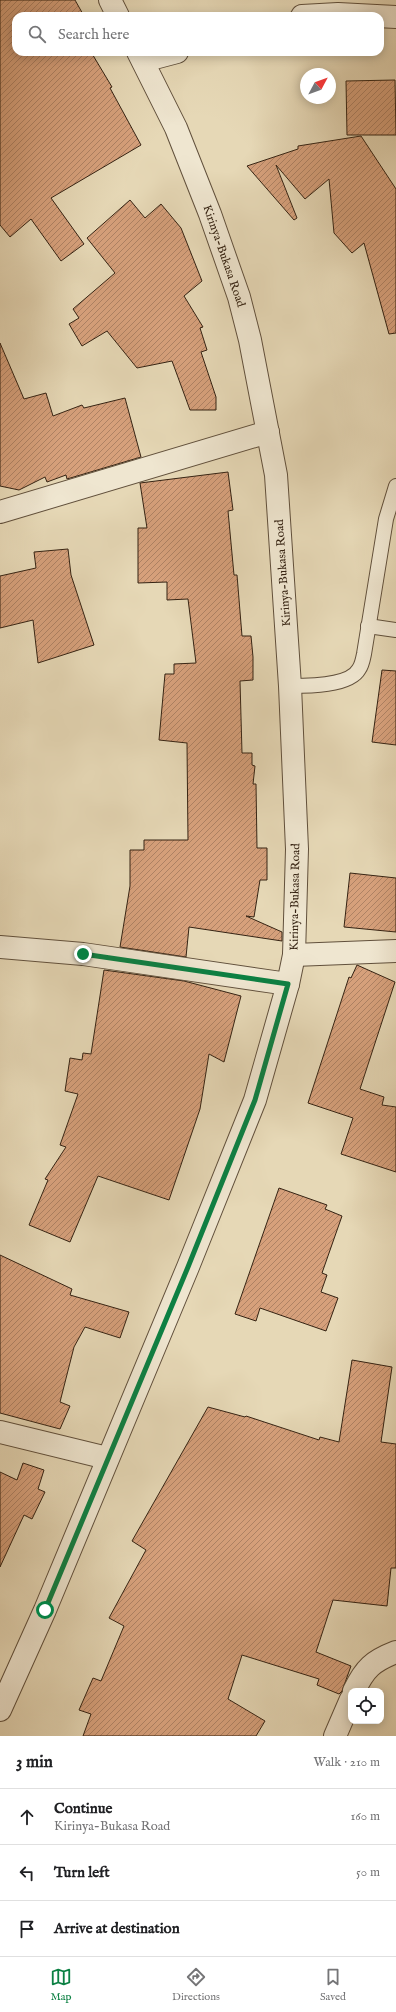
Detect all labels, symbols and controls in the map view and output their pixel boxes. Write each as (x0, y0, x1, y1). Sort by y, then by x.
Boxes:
search box (12, 12, 384, 56)
icon: search (26, 23, 48, 45)
text: Search here (58, 25, 129, 44)
north arrow (300, 68, 336, 104)
street label: Kirinya-Bukasa Road (199, 203, 249, 310)
street label: Kirinya-Bukasa Road (272, 518, 294, 627)
street label: Kirinya-Bukasa Road (287, 843, 303, 951)
route end (74, 945, 92, 963)
route start (36, 1601, 54, 1619)
map controls (348, 1688, 384, 1724)
button: locate (348, 1688, 384, 1724)
text: 3 min (16, 1752, 53, 1773)
text: Walk · 210 m (314, 1754, 380, 1771)
text: Continue (54, 1799, 112, 1818)
icon: ahead (16, 1806, 38, 1828)
text: 160 m (350, 1808, 380, 1825)
text: Kirinya-Bukasa Road (54, 1818, 170, 1835)
icon: left (16, 1862, 38, 1884)
text: Turn left (54, 1863, 110, 1882)
text: 50 m (356, 1864, 380, 1881)
icon: arrive (16, 1918, 38, 1940)
text: Arrive at destination (54, 1919, 180, 1938)
tab: Map (50, 1966, 72, 2004)
tab: Directions (172, 1966, 220, 2004)
tab: Saved (320, 1966, 346, 2004)

